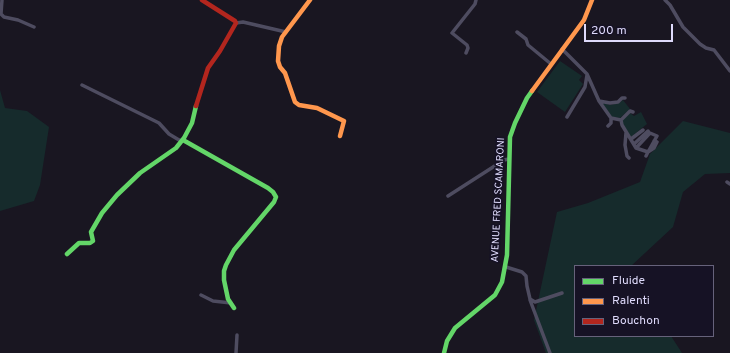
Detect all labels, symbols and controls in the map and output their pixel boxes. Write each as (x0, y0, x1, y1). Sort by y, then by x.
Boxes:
scale bar (586, 16, 675, 42)
text: 200 m (591, 23, 627, 39)
street label: AVENUE FRED SCAMARONI (490, 137, 508, 263)
legend (574, 265, 714, 337)
text: Fluide (612, 273, 645, 289)
text: Ralenti (612, 293, 650, 309)
text: Bouchon (612, 313, 660, 329)

